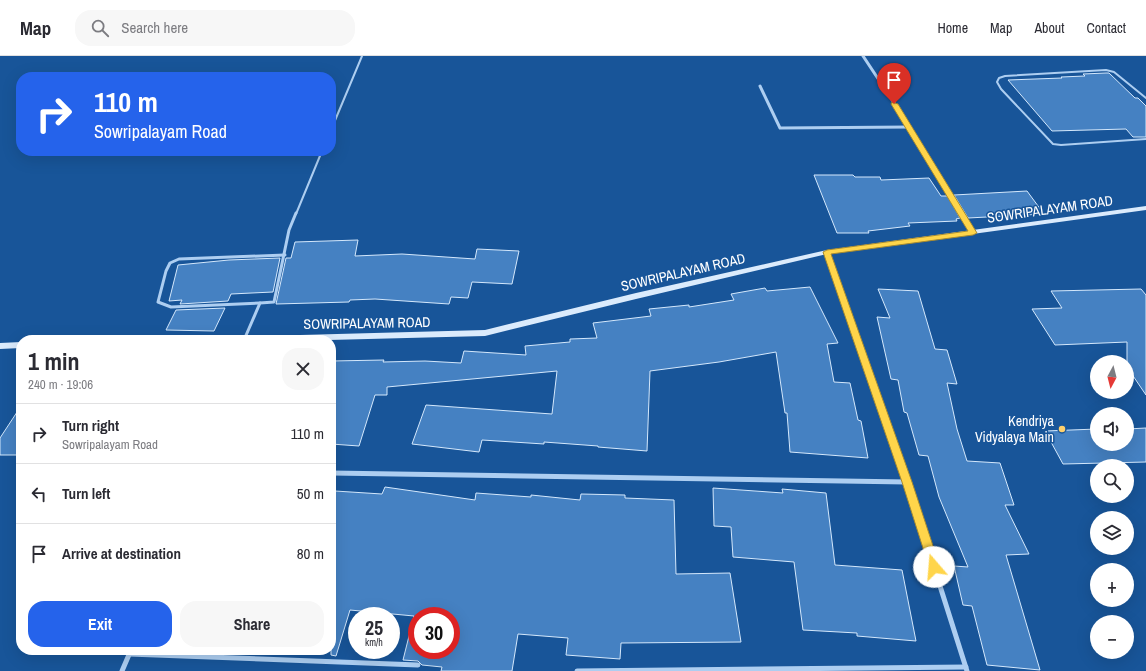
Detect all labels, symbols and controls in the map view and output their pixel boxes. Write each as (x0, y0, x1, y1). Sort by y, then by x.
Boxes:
search box (75, 10, 355, 46)
text: Map (20, 15, 51, 41)
icon: search (89, 17, 111, 39)
text: Search here (121, 17, 188, 38)
text: Home (937, 19, 968, 37)
text: Map (990, 19, 1012, 37)
text: About (1034, 19, 1064, 37)
text: Contact (1086, 19, 1126, 37)
pin (877, 63, 911, 104)
icon: arrive (883, 69, 905, 91)
text: 110 m (94, 83, 158, 121)
icon: right (28, 88, 80, 140)
text: Sowripalayam Road (94, 119, 227, 144)
street label: SOWRIPALAYAM ROAD (986, 191, 1114, 227)
street label: SOWRIPALAYAM ROAD (619, 249, 747, 295)
street label: SOWRIPALAYAM ROAD (303, 313, 431, 333)
text: 1 min (28, 345, 79, 377)
button: close (282, 348, 324, 390)
north arrow (1090, 355, 1134, 399)
map controls (1090, 355, 1134, 659)
text: 240 m · 19:06 (28, 376, 93, 393)
button: sound (1090, 407, 1134, 451)
place label: Kendriya Vidyalaya Main (975, 412, 1055, 446)
text: Turn right (62, 415, 119, 436)
icon: right (28, 423, 50, 445)
text: 110 m (291, 423, 324, 444)
marker: Kendriya Vidyalaya Main (1057, 424, 1067, 434)
text: Sowripalayam Road (62, 436, 158, 453)
button: search (1090, 459, 1134, 503)
icon: left (28, 483, 50, 505)
text: Turn left (62, 483, 110, 504)
text: 50 m (297, 483, 324, 504)
button: layers (1090, 511, 1134, 555)
icon: arrive (28, 543, 50, 565)
text: Arrive at destination (62, 543, 181, 564)
text: 80 m (297, 543, 324, 564)
position arrow (913, 546, 955, 588)
button: + (1090, 563, 1134, 607)
button: Exit (28, 601, 172, 647)
button: Share (180, 601, 324, 647)
speed limit sign: 30 (408, 607, 460, 659)
text: 25 (365, 614, 383, 641)
button: − (1090, 615, 1134, 659)
text: km/h (365, 636, 383, 649)

